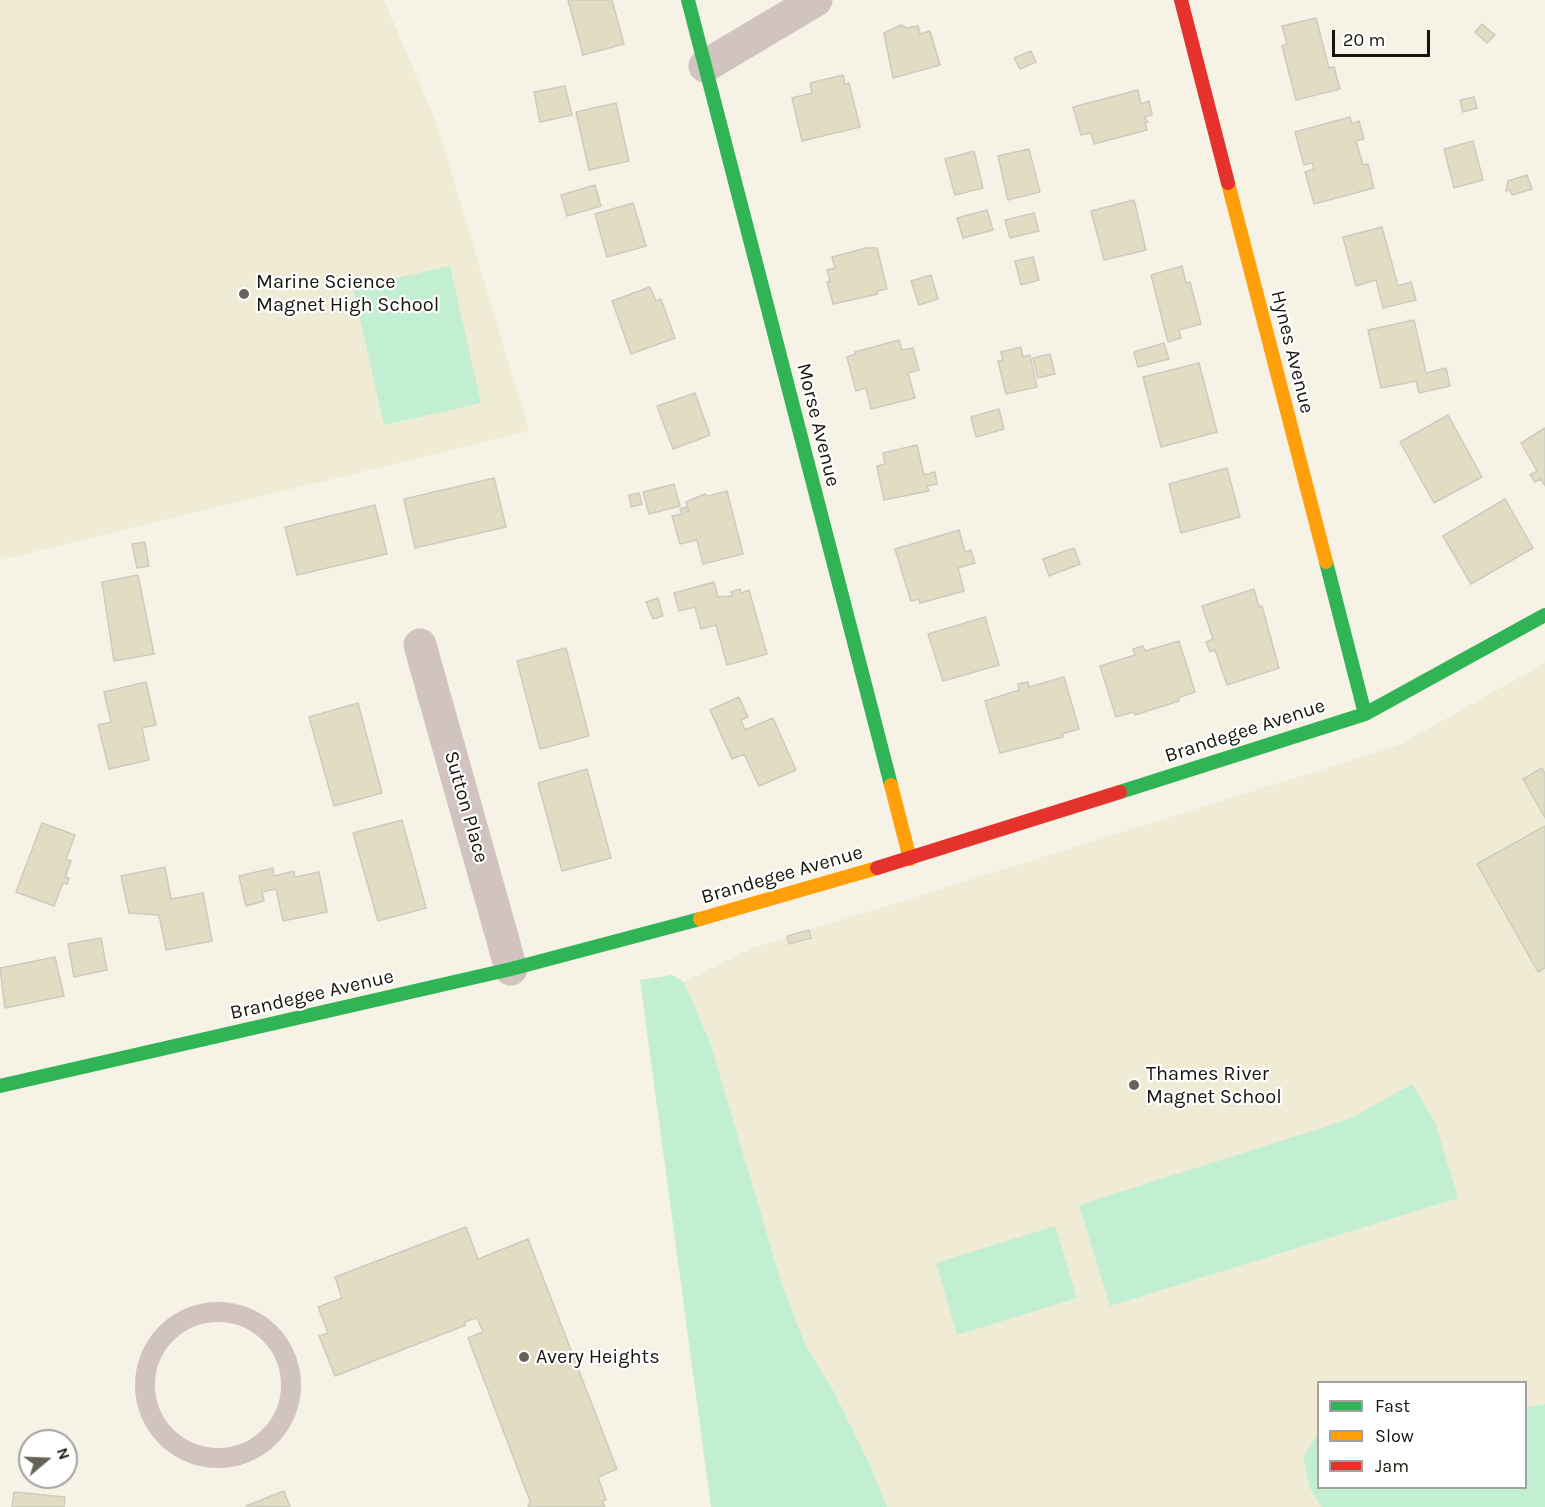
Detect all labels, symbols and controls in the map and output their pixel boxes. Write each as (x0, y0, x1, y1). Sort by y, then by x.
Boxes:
scale bar (1335, 18, 1432, 56)
text: 20 m (1343, 29, 1385, 51)
place label: Marine Science Magnet High School (256, 270, 439, 317)
marker: Marine Science Magnet High School (237, 287, 251, 301)
street label: Hynes Avenue (1265, 288, 1319, 416)
street label: Morse Avenue (791, 361, 845, 489)
street label: Brandegee Avenue (1162, 694, 1328, 768)
street label: Sutton Place (439, 748, 493, 866)
street label: Brandegee Avenue (698, 840, 866, 910)
street label: Brandegee Avenue (228, 964, 396, 1026)
place label: Thames River Magnet School (1146, 1062, 1282, 1109)
marker: Thames River Magnet School (1127, 1078, 1141, 1092)
place label: Avery Heights (536, 1345, 660, 1369)
marker: Avery Heights (517, 1350, 531, 1364)
legend (1317, 1381, 1527, 1489)
text: Fast (1375, 1395, 1410, 1417)
text: Slow (1375, 1425, 1414, 1447)
north arrow (18, 1429, 78, 1489)
text: N (53, 1445, 74, 1462)
text: Jam (1375, 1455, 1409, 1477)

